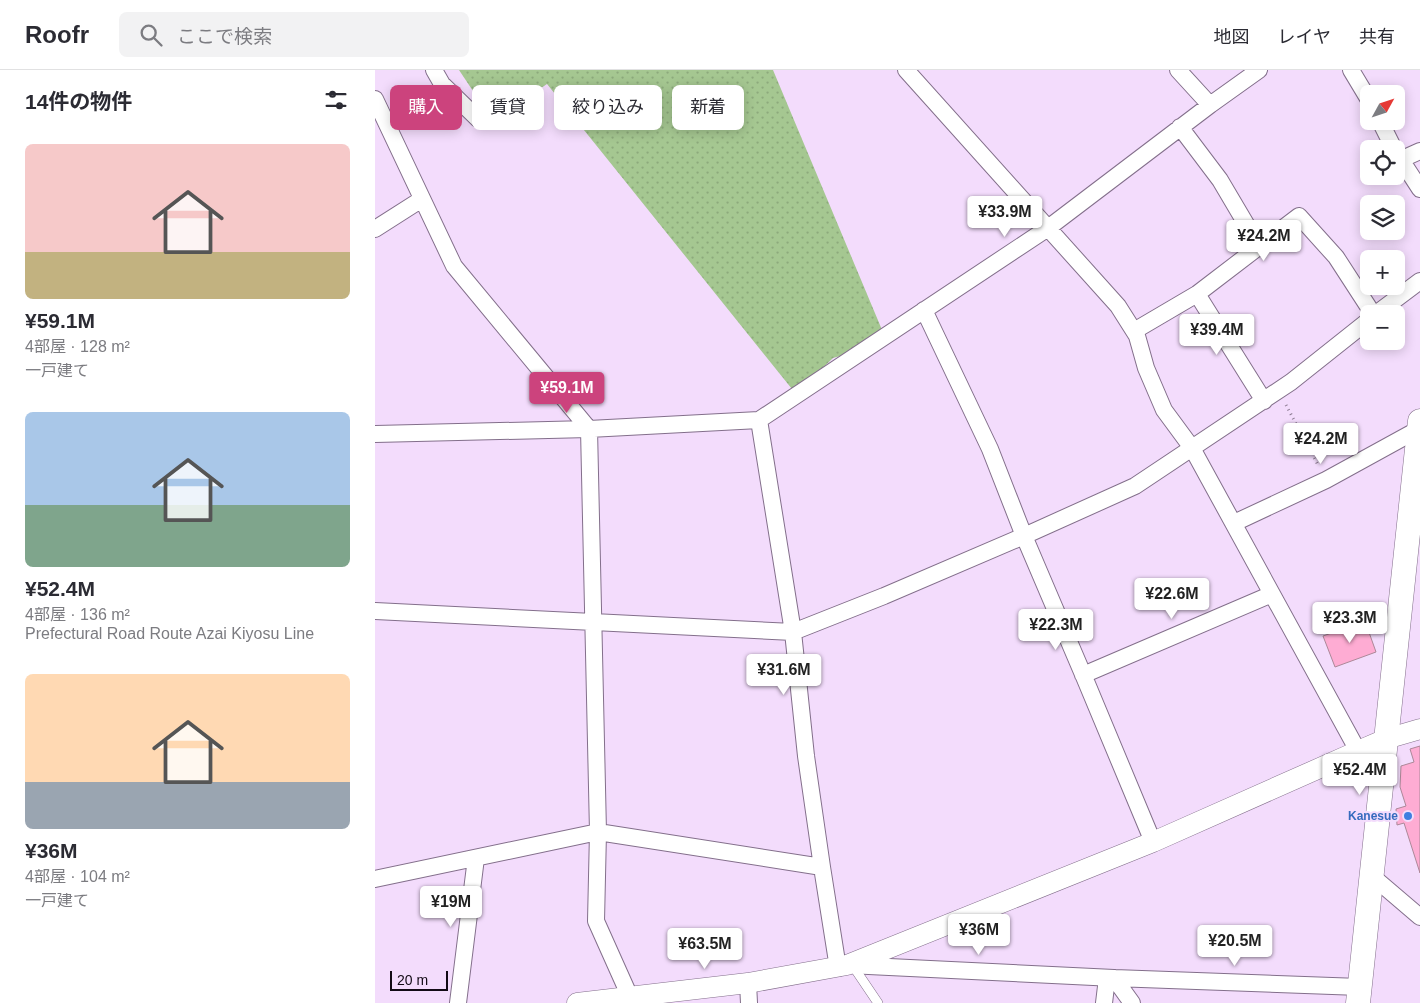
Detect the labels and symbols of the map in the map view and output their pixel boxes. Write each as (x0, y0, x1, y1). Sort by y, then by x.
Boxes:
north arrow (1360, 85, 1405, 130)
pin: ¥33.9M (964, 196, 1046, 238)
pin: ¥24.2M (1223, 220, 1305, 262)
pin: ¥39.4M (1176, 314, 1258, 356)
pin: ¥59.1M (526, 372, 608, 414)
pin: ¥24.2M (1280, 422, 1362, 465)
pin: ¥22.6M (1131, 578, 1213, 620)
pin: ¥23.3M (1309, 602, 1391, 644)
pin: ¥22.3M (1015, 608, 1097, 651)
pin: ¥31.6M (743, 654, 825, 696)
pin: ¥52.4M (1319, 754, 1401, 796)
place label: Kanesue (1348, 809, 1398, 823)
marker: Kanesue (1402, 810, 1414, 822)
pin: ¥19M (421, 886, 481, 928)
pin: ¥36M (949, 914, 1009, 956)
pin: ¥20.5M (1194, 924, 1276, 967)
pin: ¥63.5M (664, 928, 746, 970)
scale bar (390, 968, 447, 991)

